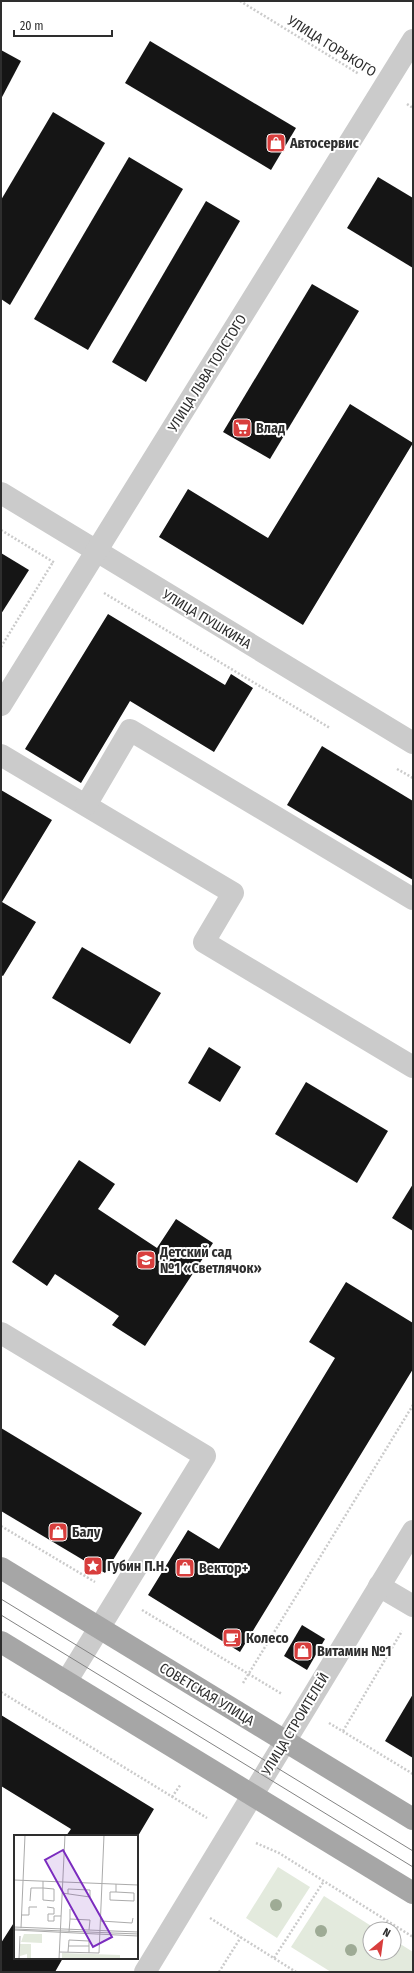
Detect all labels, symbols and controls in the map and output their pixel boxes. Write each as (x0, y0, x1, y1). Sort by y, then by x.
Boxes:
scale bar (14, 12, 112, 38)
street label: УЛИЦА ГОРЬКОГО (283, 12, 380, 81)
text: 20 m (20, 19, 44, 33)
shop icon: Автосервис (265, 132, 287, 154)
place label: Автосервис (289, 135, 360, 152)
street label: УЛИЦА ЛЬВА ТОЛСТОГО (164, 311, 251, 436)
supermarket icon: Влад (231, 417, 253, 439)
place label: Влад (256, 420, 285, 437)
street label: УЛИЦА ПУШКИНА (158, 586, 255, 653)
place label: Детский сад №1 «Светлячок» (159, 1244, 262, 1277)
school or university icon: Детский сад №1 «Светлячок» (135, 1249, 157, 1271)
shop icon: Балу (47, 1521, 69, 1543)
place label: Балу (72, 1524, 101, 1541)
place icon: Губин П.Н. (82, 1555, 104, 1577)
shop icon: Вектор+ (174, 1557, 196, 1579)
place label: Губин П.Н. (107, 1558, 167, 1575)
place label: Вектор+ (199, 1560, 249, 1577)
cafe icon: Колесо (221, 1627, 243, 1649)
place label: Колесо (246, 1630, 289, 1647)
shop icon: Витамин №1 (292, 1640, 314, 1662)
place label: Витамин №1 (317, 1643, 392, 1660)
street label: СОВЕТСКАЯ УЛИЦА (156, 1659, 258, 1730)
street label: УЛИЦА СТРОИТЕЛЕЙ (258, 1670, 333, 1780)
inset map (14, 1835, 138, 1959)
north arrow (362, 1921, 402, 1961)
text: N (381, 1925, 393, 1940)

